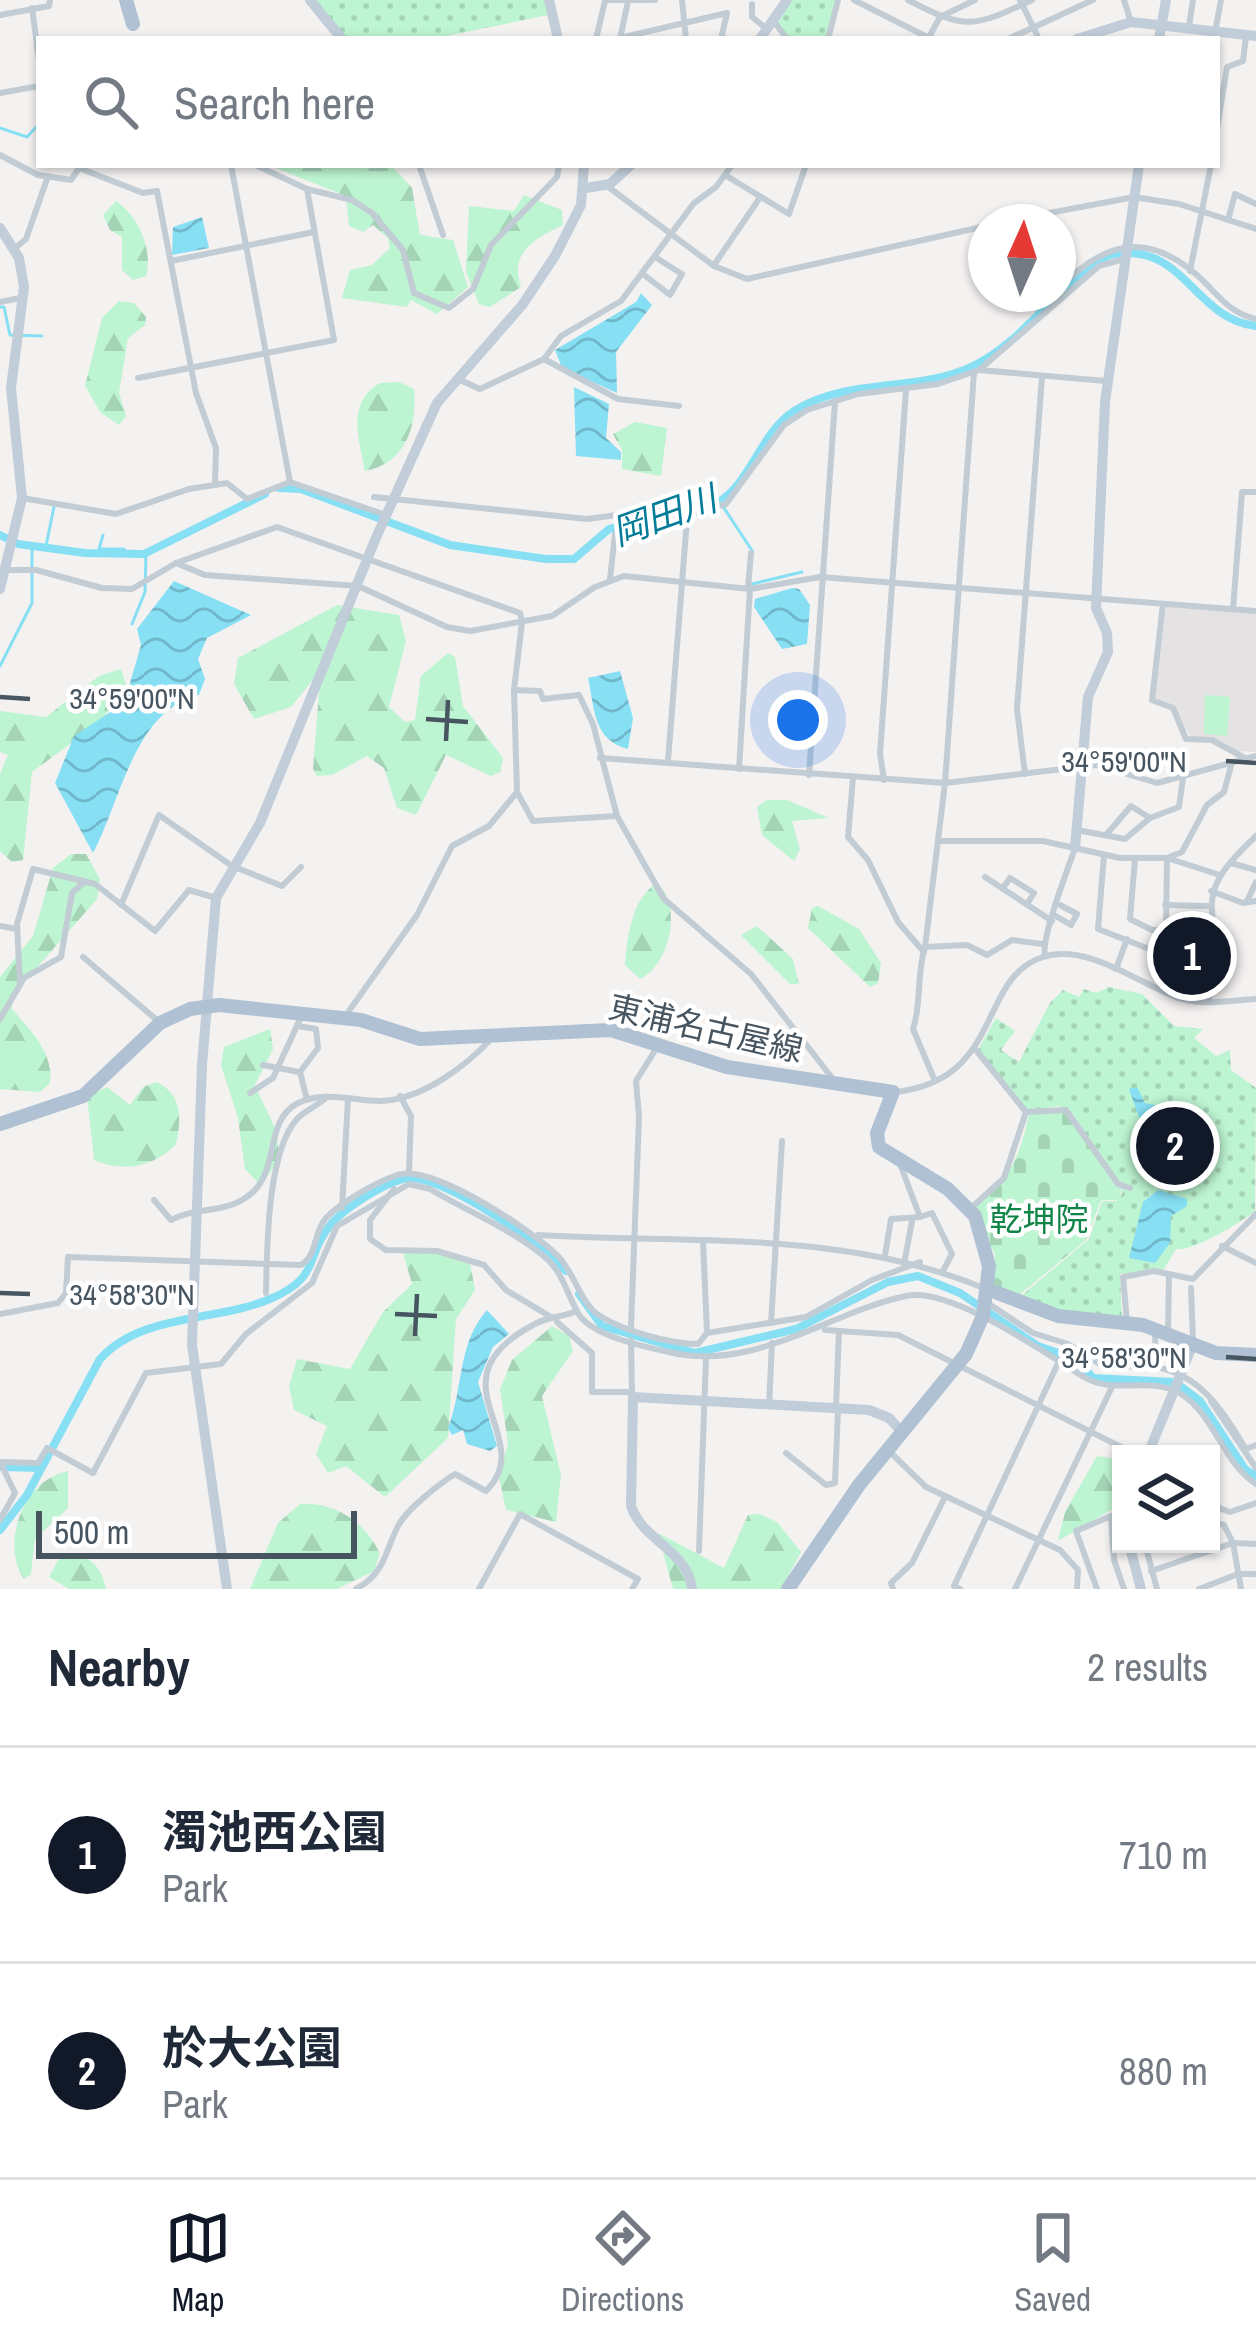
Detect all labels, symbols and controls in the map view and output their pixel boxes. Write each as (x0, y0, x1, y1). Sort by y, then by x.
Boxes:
search box (36, 36, 1220, 168)
icon: search (78, 69, 144, 135)
text: Search here (174, 72, 375, 133)
north arrow (968, 204, 1076, 312)
water label: 岡田川 (605, 473, 727, 556)
text: 34°59'00"N (69, 678, 195, 718)
your location (768, 690, 828, 750)
text: 34°59'00"N (1061, 741, 1187, 781)
pin: 1 (1153, 911, 1231, 1001)
street label: 東浦名古屋線 (605, 984, 807, 1072)
pin: 2 (1136, 1101, 1214, 1191)
park label: 乾坤院 (990, 1197, 1089, 1241)
text: 34°58'30"N (69, 1274, 195, 1314)
text: 34°58'30"N (1061, 1337, 1187, 1377)
map controls (1112, 1445, 1220, 1553)
button: layers (1112, 1445, 1220, 1553)
scale bar (36, 1505, 357, 1558)
text: 500 m (54, 1510, 129, 1554)
text: Nearby (48, 1633, 190, 1702)
text: 2 results (1087, 1641, 1208, 1693)
text: 濁池西公園 (162, 1801, 387, 1862)
text: 1 (78, 1829, 96, 1881)
text: 710 m (1119, 1829, 1208, 1881)
text: Park (162, 1862, 228, 1914)
text: 於大公園 (162, 2017, 342, 2078)
text: 2 (78, 2045, 96, 2097)
text: 880 m (1119, 2045, 1208, 2097)
text: Park (162, 2078, 228, 2130)
tab: Map (165, 2205, 231, 2321)
tab: Directions (561, 2205, 684, 2321)
tab: Saved (1014, 2205, 1091, 2321)

